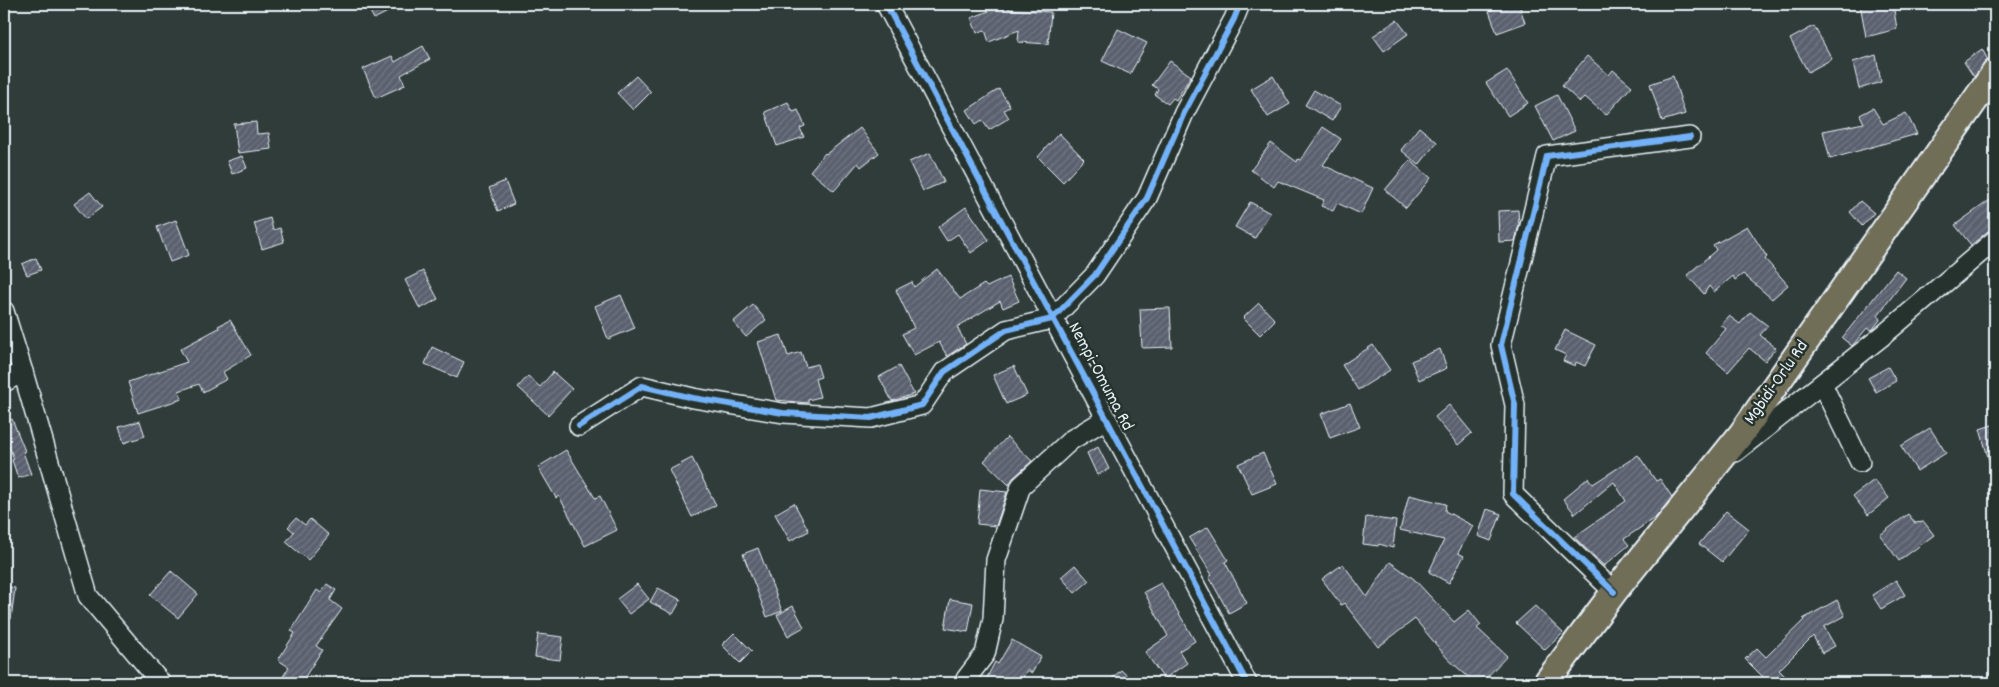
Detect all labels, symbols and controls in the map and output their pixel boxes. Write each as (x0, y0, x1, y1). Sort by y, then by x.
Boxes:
street label: Nempi-Omuma Rd (1061, 318, 1139, 436)
street label: Mgbidi-Orlu Rd (1739, 336, 1815, 430)

